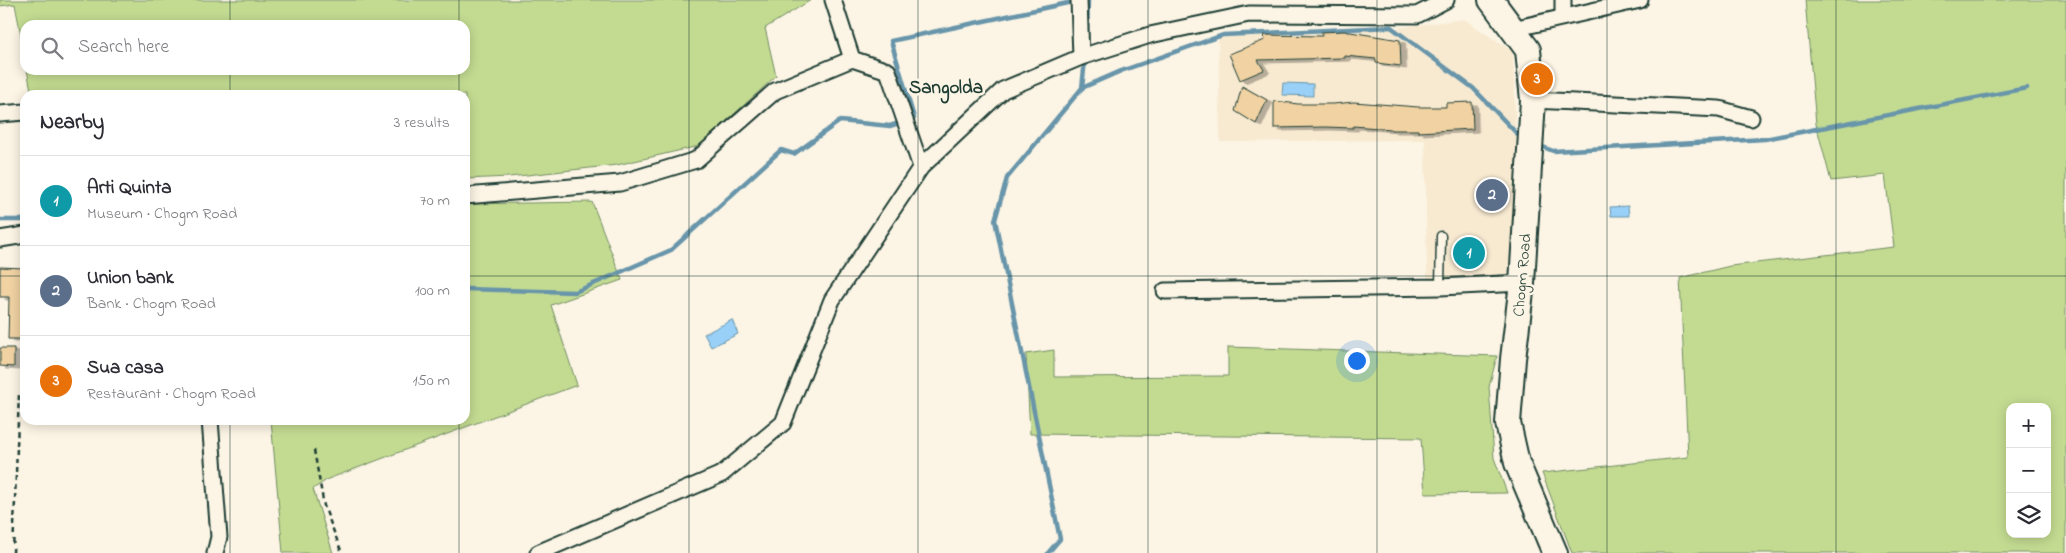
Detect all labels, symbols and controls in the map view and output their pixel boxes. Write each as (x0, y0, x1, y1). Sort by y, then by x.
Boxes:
search box (20, 20, 470, 75)
icon: search (38, 34, 66, 62)
text: Search here (78, 34, 169, 61)
pin: 3 (1521, 60, 1553, 98)
district label: Sangolda (909, 75, 983, 104)
text: Nearby (40, 108, 104, 138)
text: 3 results (394, 111, 450, 135)
text: Arti Quinta (87, 175, 172, 202)
pin: 2 (1476, 176, 1508, 214)
text: 1 (53, 189, 59, 213)
text: 70 m (420, 189, 450, 213)
text: Museum · Chogm Road (87, 202, 237, 226)
street label: Chogm Road (1507, 233, 1539, 318)
pin: 1 (1453, 234, 1485, 272)
text: Union bank (87, 265, 174, 292)
text: 2 (52, 279, 60, 303)
text: 100 m (415, 279, 450, 303)
text: Bank · Chogm Road (87, 292, 216, 316)
your location (1344, 348, 1370, 374)
text: Sua casa (87, 355, 164, 382)
text: 3 (53, 369, 59, 393)
text: 150 m (412, 369, 450, 393)
text: Restaurant · Chogm Road (87, 382, 256, 406)
map controls (2006, 403, 2051, 538)
button: + (2006, 403, 2051, 448)
button: − (2006, 448, 2051, 493)
button: layers (2006, 493, 2051, 538)

